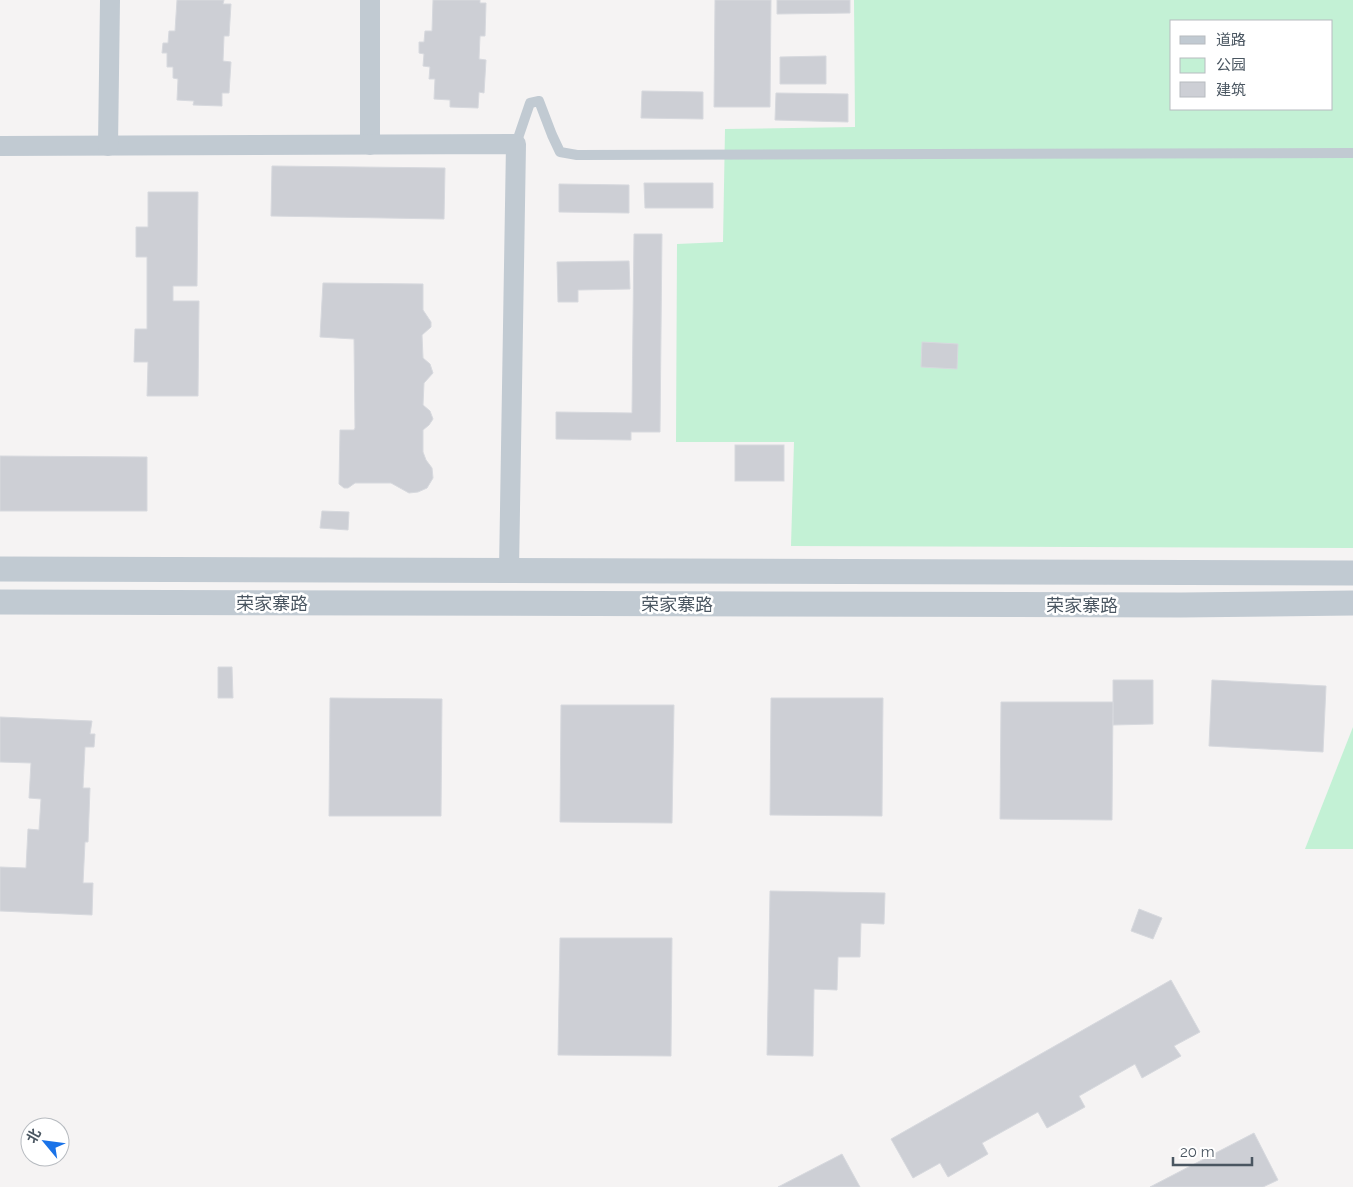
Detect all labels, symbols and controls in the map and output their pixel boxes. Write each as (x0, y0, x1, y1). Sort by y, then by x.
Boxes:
legend (1170, 20, 1333, 110)
text: 道路 (1216, 31, 1246, 49)
text: 公园 (1216, 56, 1246, 74)
text: 建筑 (1216, 81, 1246, 99)
street label: 荣家寨路 (236, 593, 308, 614)
street label: 荣家寨路 (641, 594, 713, 615)
street label: 荣家寨路 (1046, 595, 1118, 616)
north arrow (20, 1117, 70, 1167)
text: 北 (23, 1126, 44, 1146)
scale bar (1173, 1134, 1252, 1166)
text: 20 m (1180, 1143, 1215, 1161)

